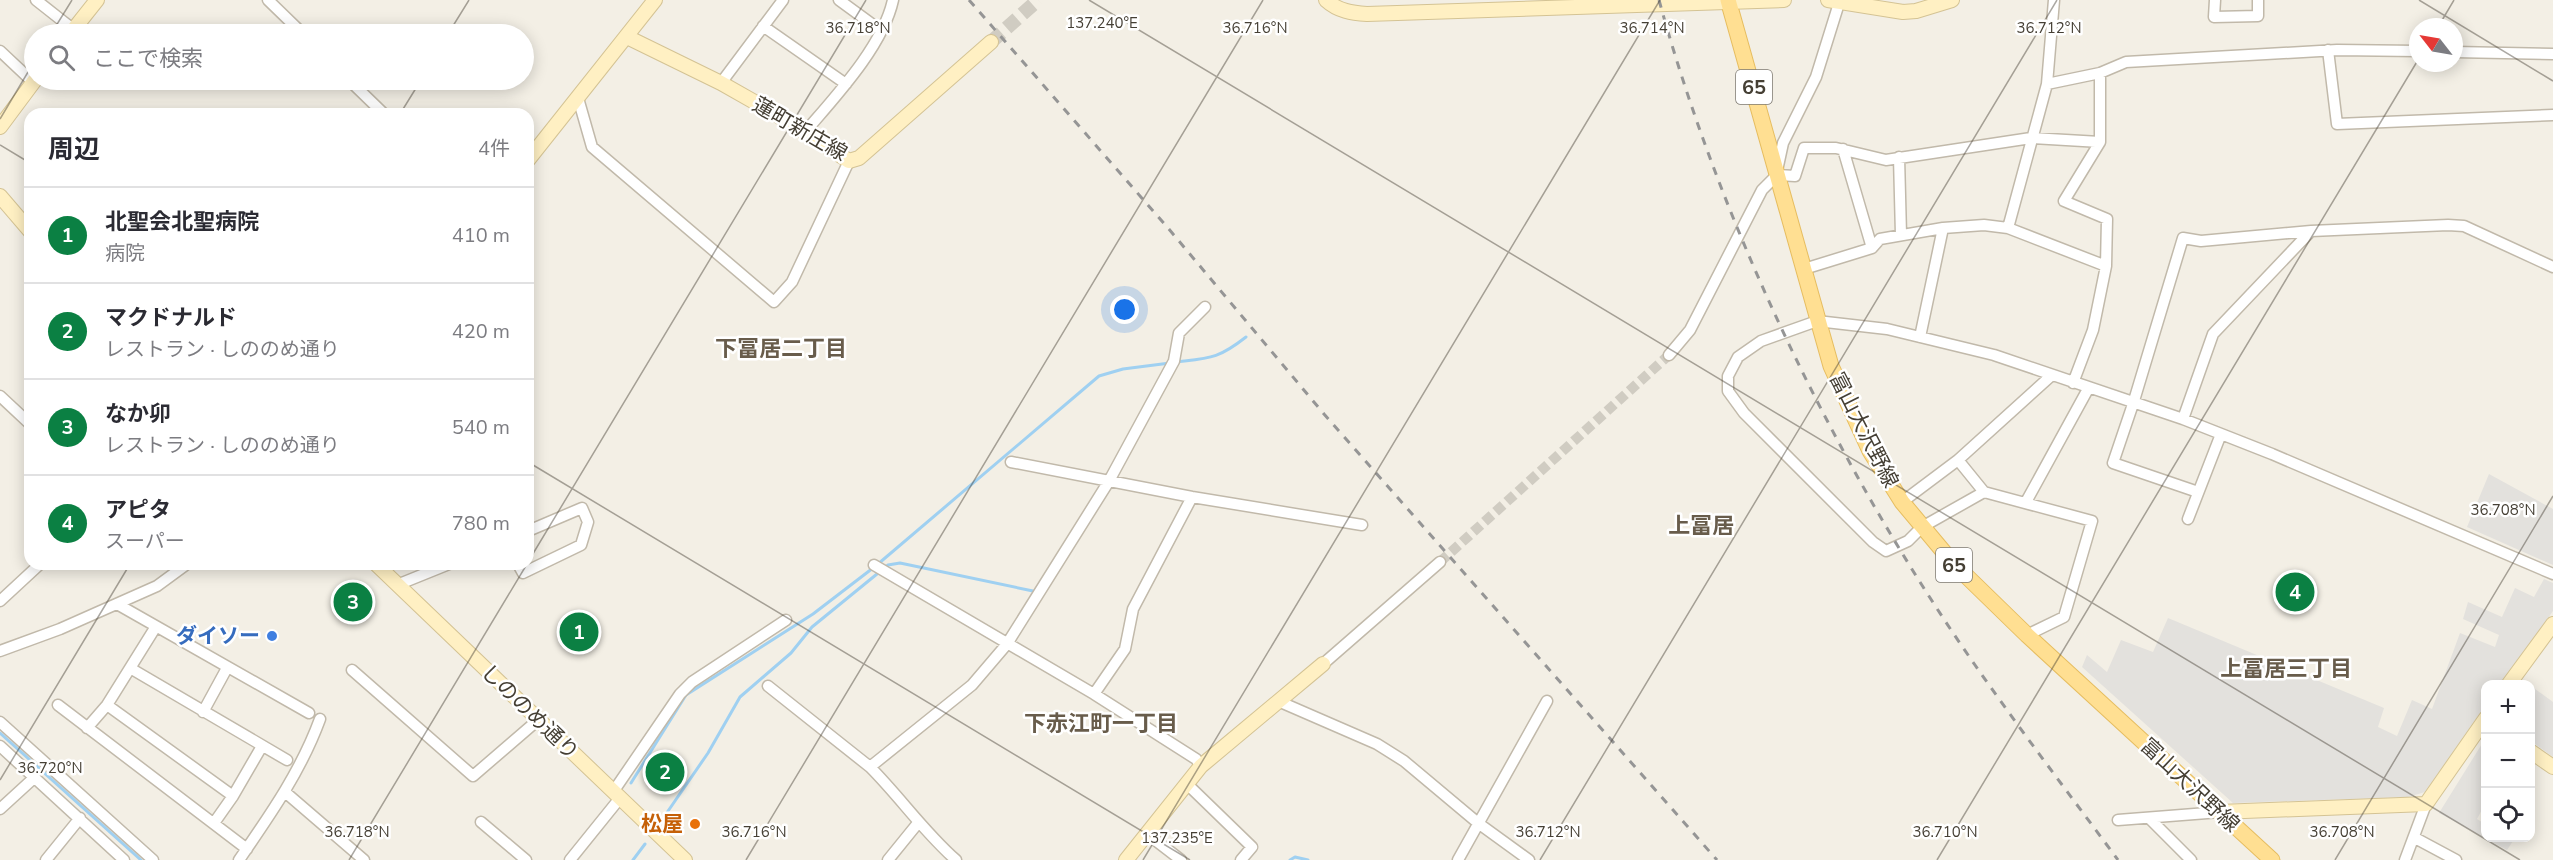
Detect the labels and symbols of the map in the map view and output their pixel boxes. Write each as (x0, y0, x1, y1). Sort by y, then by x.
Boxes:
text: 137.240°E (1066, 13, 1138, 33)
text: 36.718°N (825, 18, 891, 38)
text: 36.716°N (1222, 18, 1288, 38)
text: 36.714°N (1619, 18, 1685, 38)
text: 36.712°N (2016, 18, 2082, 38)
north arrow (2409, 18, 2463, 72)
road number: 65 (1736, 70, 1772, 104)
street label: 蓮町新庄線 (748, 91, 852, 167)
your location (1110, 295, 1139, 324)
district label: 下冨居二丁目 (715, 334, 847, 364)
street label: 富山大沢野線 (1823, 368, 1905, 492)
text: 36.708°N (2470, 500, 2536, 520)
district label: 上冨居 (1668, 511, 1734, 541)
road number: 65 (1936, 548, 1972, 582)
pin: 4 (2276, 570, 2314, 614)
pin: 3 (334, 580, 372, 624)
pin: 1 (560, 610, 598, 654)
place label: ダイソー (176, 622, 260, 650)
marker: ダイソー (265, 629, 279, 643)
district label: 上冨居三丁目 (2220, 654, 2352, 684)
street label: しののめ通り (475, 658, 585, 766)
district label: 下赤江町一丁目 (1024, 709, 1178, 739)
street label: 富山大沢野線 (2134, 732, 2246, 838)
pin: 2 (646, 750, 684, 794)
text: 36.720°N (17, 758, 83, 778)
place label: 松屋 (641, 810, 683, 838)
marker: 松屋 (688, 817, 702, 831)
text: 36.718°N (324, 822, 390, 842)
text: 36.716°N (721, 822, 787, 842)
text: 36.712°N (1515, 822, 1581, 842)
text: 36.710°N (1912, 822, 1978, 842)
text: 36.708°N (2309, 822, 2375, 842)
text: 137.235°E (1141, 828, 1213, 848)

